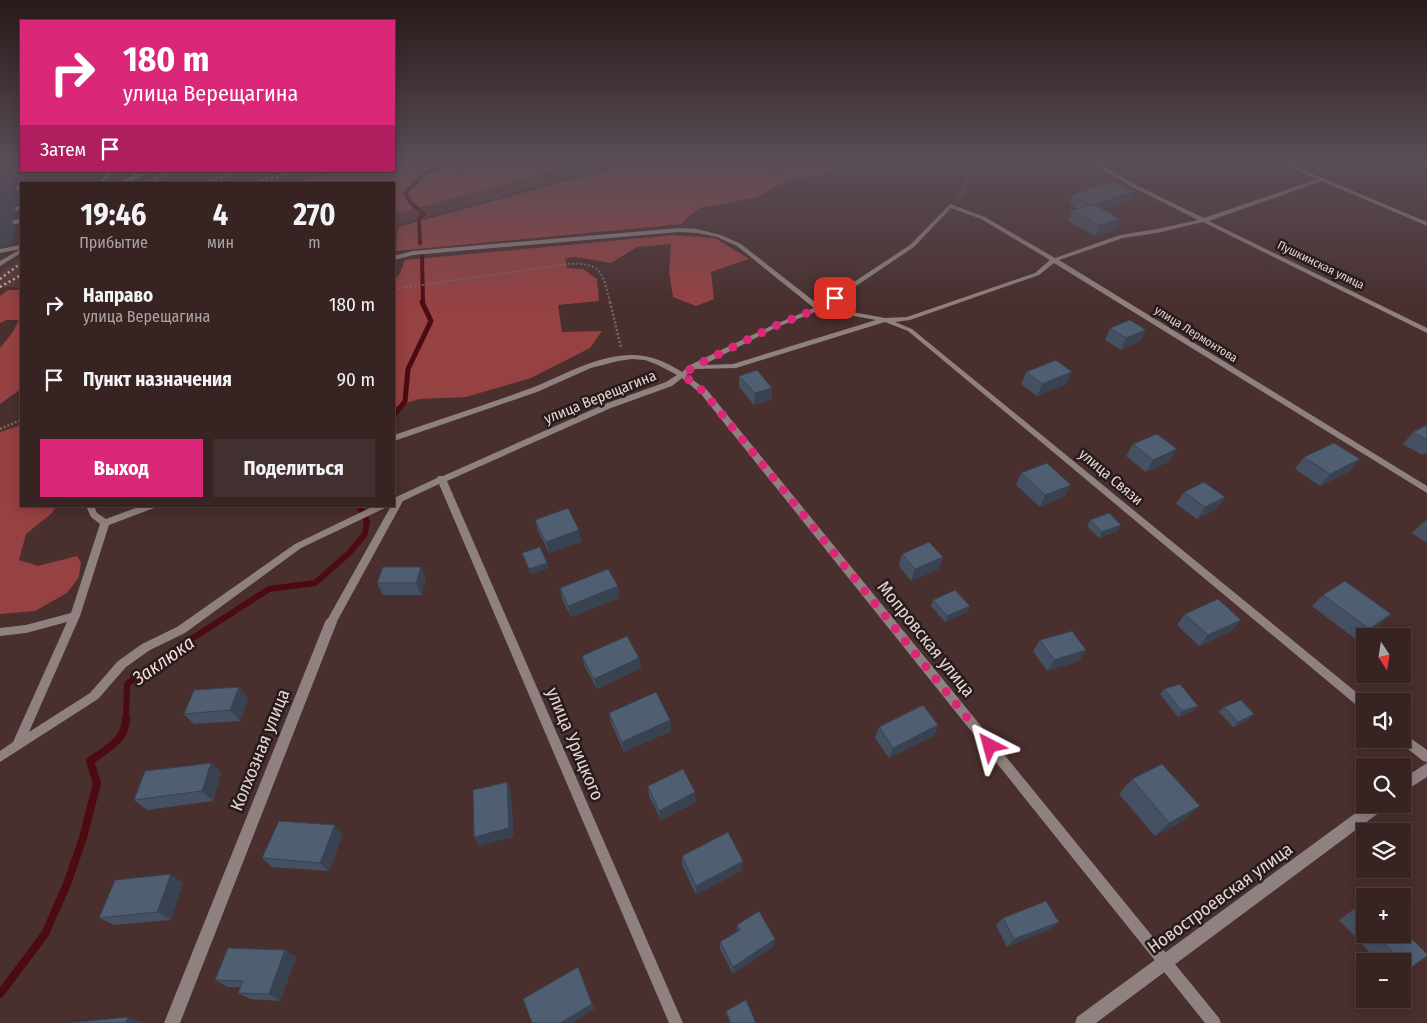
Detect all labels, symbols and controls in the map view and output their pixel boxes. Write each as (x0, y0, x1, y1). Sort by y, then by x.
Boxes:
text: 180 m (123, 38, 209, 80)
icon: right (40, 40, 105, 105)
text: улица Верещагина (123, 80, 298, 107)
icon: arrive (96, 135, 124, 163)
text: Затем (40, 138, 86, 161)
text: 19:46 (81, 197, 147, 233)
text: 4 (213, 197, 228, 233)
text: 270 (293, 197, 336, 233)
text: Прибытие (79, 233, 148, 252)
text: мин (207, 233, 234, 252)
text: m (308, 233, 321, 252)
street label: Пушкинская улица (1275, 238, 1367, 292)
pin (814, 277, 856, 319)
text: Направо (83, 284, 153, 307)
icon: arrive (821, 284, 849, 312)
icon: right (40, 291, 68, 319)
text: 180 m (329, 293, 375, 316)
street label: улица Лермонтова (1152, 303, 1240, 365)
text: улица Верещагина (83, 307, 210, 326)
icon: arrive (40, 366, 68, 394)
street label: улица Верещагина (541, 366, 659, 428)
text: Пункт назначения (83, 368, 232, 391)
text: 90 m (337, 368, 375, 391)
button: Выход (40, 439, 203, 497)
button: Поделиться (213, 439, 375, 497)
street label: улица Связи (1075, 445, 1147, 509)
street label: Мопровская улица (873, 577, 980, 702)
north arrow (1356, 628, 1411, 682)
map controls (1356, 628, 1411, 1008)
water label: Заклюка (127, 631, 199, 691)
street label: улица Урицкого (541, 684, 609, 804)
street label: Колхозная улица (226, 686, 294, 814)
button: sound (1356, 693, 1411, 748)
position arrow (963, 719, 1015, 771)
button: search (1356, 758, 1411, 813)
button: layers (1356, 823, 1411, 878)
street label: Новостроевская улица (1143, 838, 1297, 958)
button: + (1356, 888, 1411, 943)
button: − (1356, 953, 1411, 1008)

